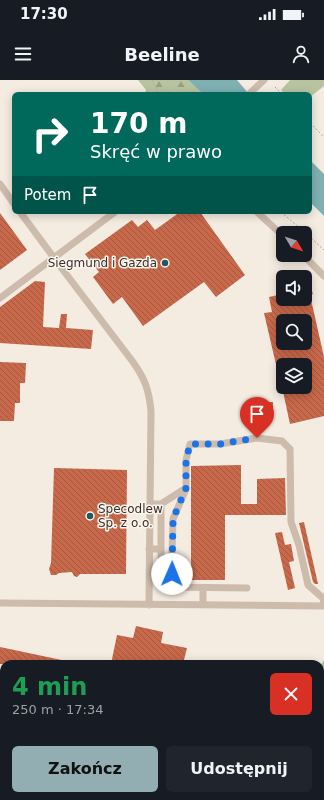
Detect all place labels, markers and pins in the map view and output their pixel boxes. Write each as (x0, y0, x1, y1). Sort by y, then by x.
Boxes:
place label: Siegmund i Gazda (48, 256, 157, 270)
marker: Siegmund i Gazda (160, 258, 170, 268)
pin (240, 397, 274, 438)
place label: Specodlew Sp. z o.o. (98, 502, 163, 530)
marker: Specodlew Sp. z o.o. (85, 511, 95, 521)

